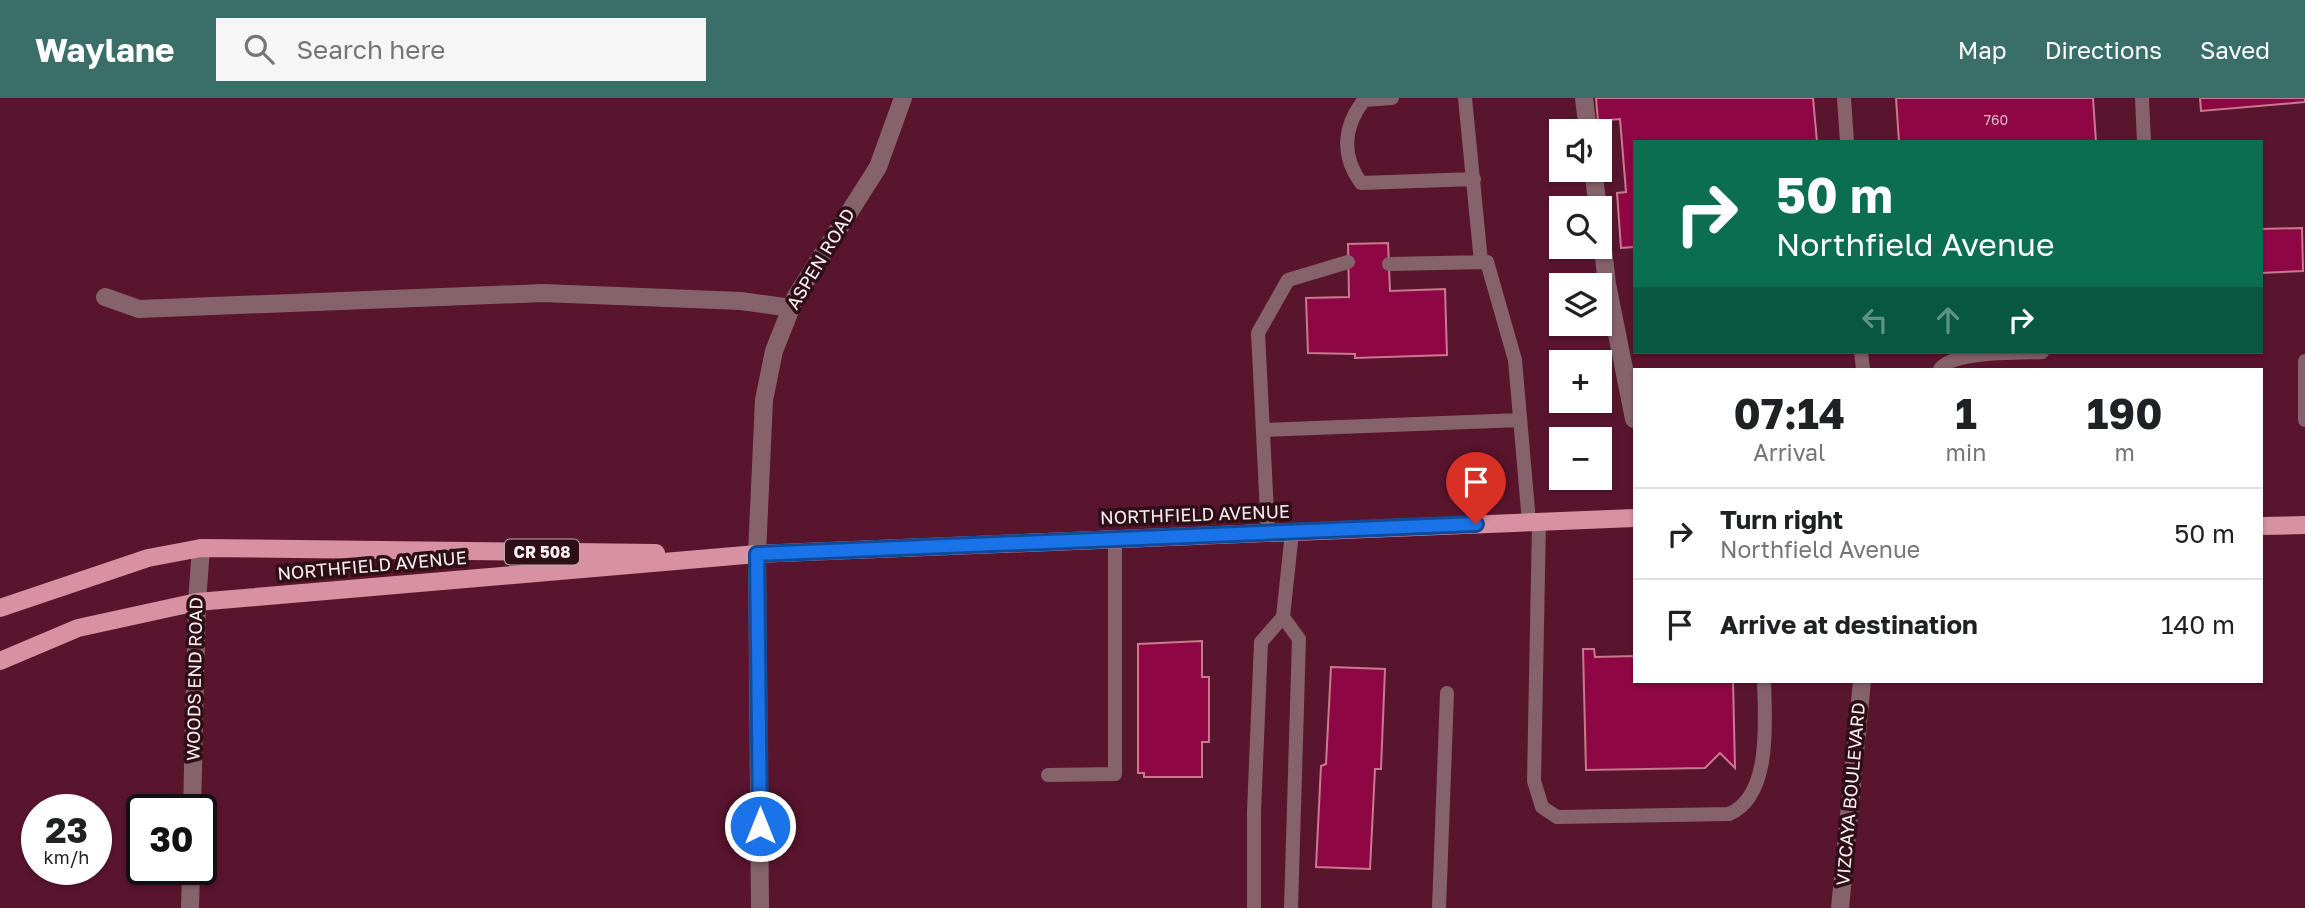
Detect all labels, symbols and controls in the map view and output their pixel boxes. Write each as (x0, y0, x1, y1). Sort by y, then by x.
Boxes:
search box (216, 18, 706, 81)
text: Waylane (35, 30, 174, 69)
icon: search (240, 30, 278, 68)
text: Search here (296, 34, 445, 65)
text: Map (1958, 35, 2007, 64)
text: Directions (2045, 35, 2162, 64)
text: Saved (2200, 35, 2270, 64)
house number: 760 (1984, 111, 2008, 128)
map controls (1549, 119, 1612, 490)
button: sound (1549, 119, 1612, 182)
text: 50 m (1776, 165, 1893, 224)
icon: right (1661, 168, 1752, 259)
button: search (1549, 196, 1612, 259)
street label: ASPEN ROAD (781, 204, 859, 313)
text: Northfield Avenue (1776, 225, 2055, 263)
button: layers (1549, 273, 1612, 336)
icon: left (1856, 301, 1894, 339)
icon: ahead (1929, 301, 1967, 339)
icon: right (2002, 301, 2040, 339)
button: + (1549, 350, 1612, 413)
text: 07:14 (1734, 388, 1845, 438)
text: 1 (1955, 388, 1977, 438)
text: 190 (2087, 388, 2162, 438)
button: − (1549, 427, 1612, 490)
text: Arrival (1753, 438, 1825, 466)
text: min (1946, 438, 1986, 466)
text: m (2114, 438, 2135, 466)
pin (1446, 452, 1506, 524)
icon: arrive (1457, 463, 1495, 501)
street label: NORTHFIELD AVENUE (1100, 500, 1290, 528)
text: Turn right (1720, 504, 1843, 535)
icon: right (1661, 515, 1699, 553)
text: 50 m (2174, 518, 2235, 549)
text: Northfield Avenue (1720, 535, 1920, 563)
road number: CR 508 (505, 540, 579, 565)
street label: NORTHFIELD AVENUE (276, 546, 467, 584)
street label: WOODS END ROAD (182, 597, 206, 761)
icon: arrive (1661, 606, 1699, 644)
text: Arrive at destination (1720, 609, 1978, 640)
text: 140 m (2161, 609, 2235, 640)
street label: VIZCAYA BOULEVARD (1831, 701, 1869, 886)
position arrow (723, 789, 797, 863)
speed limit sign: 30 (126, 794, 217, 885)
text: 23 (45, 809, 88, 851)
text: km/h (44, 846, 89, 868)

